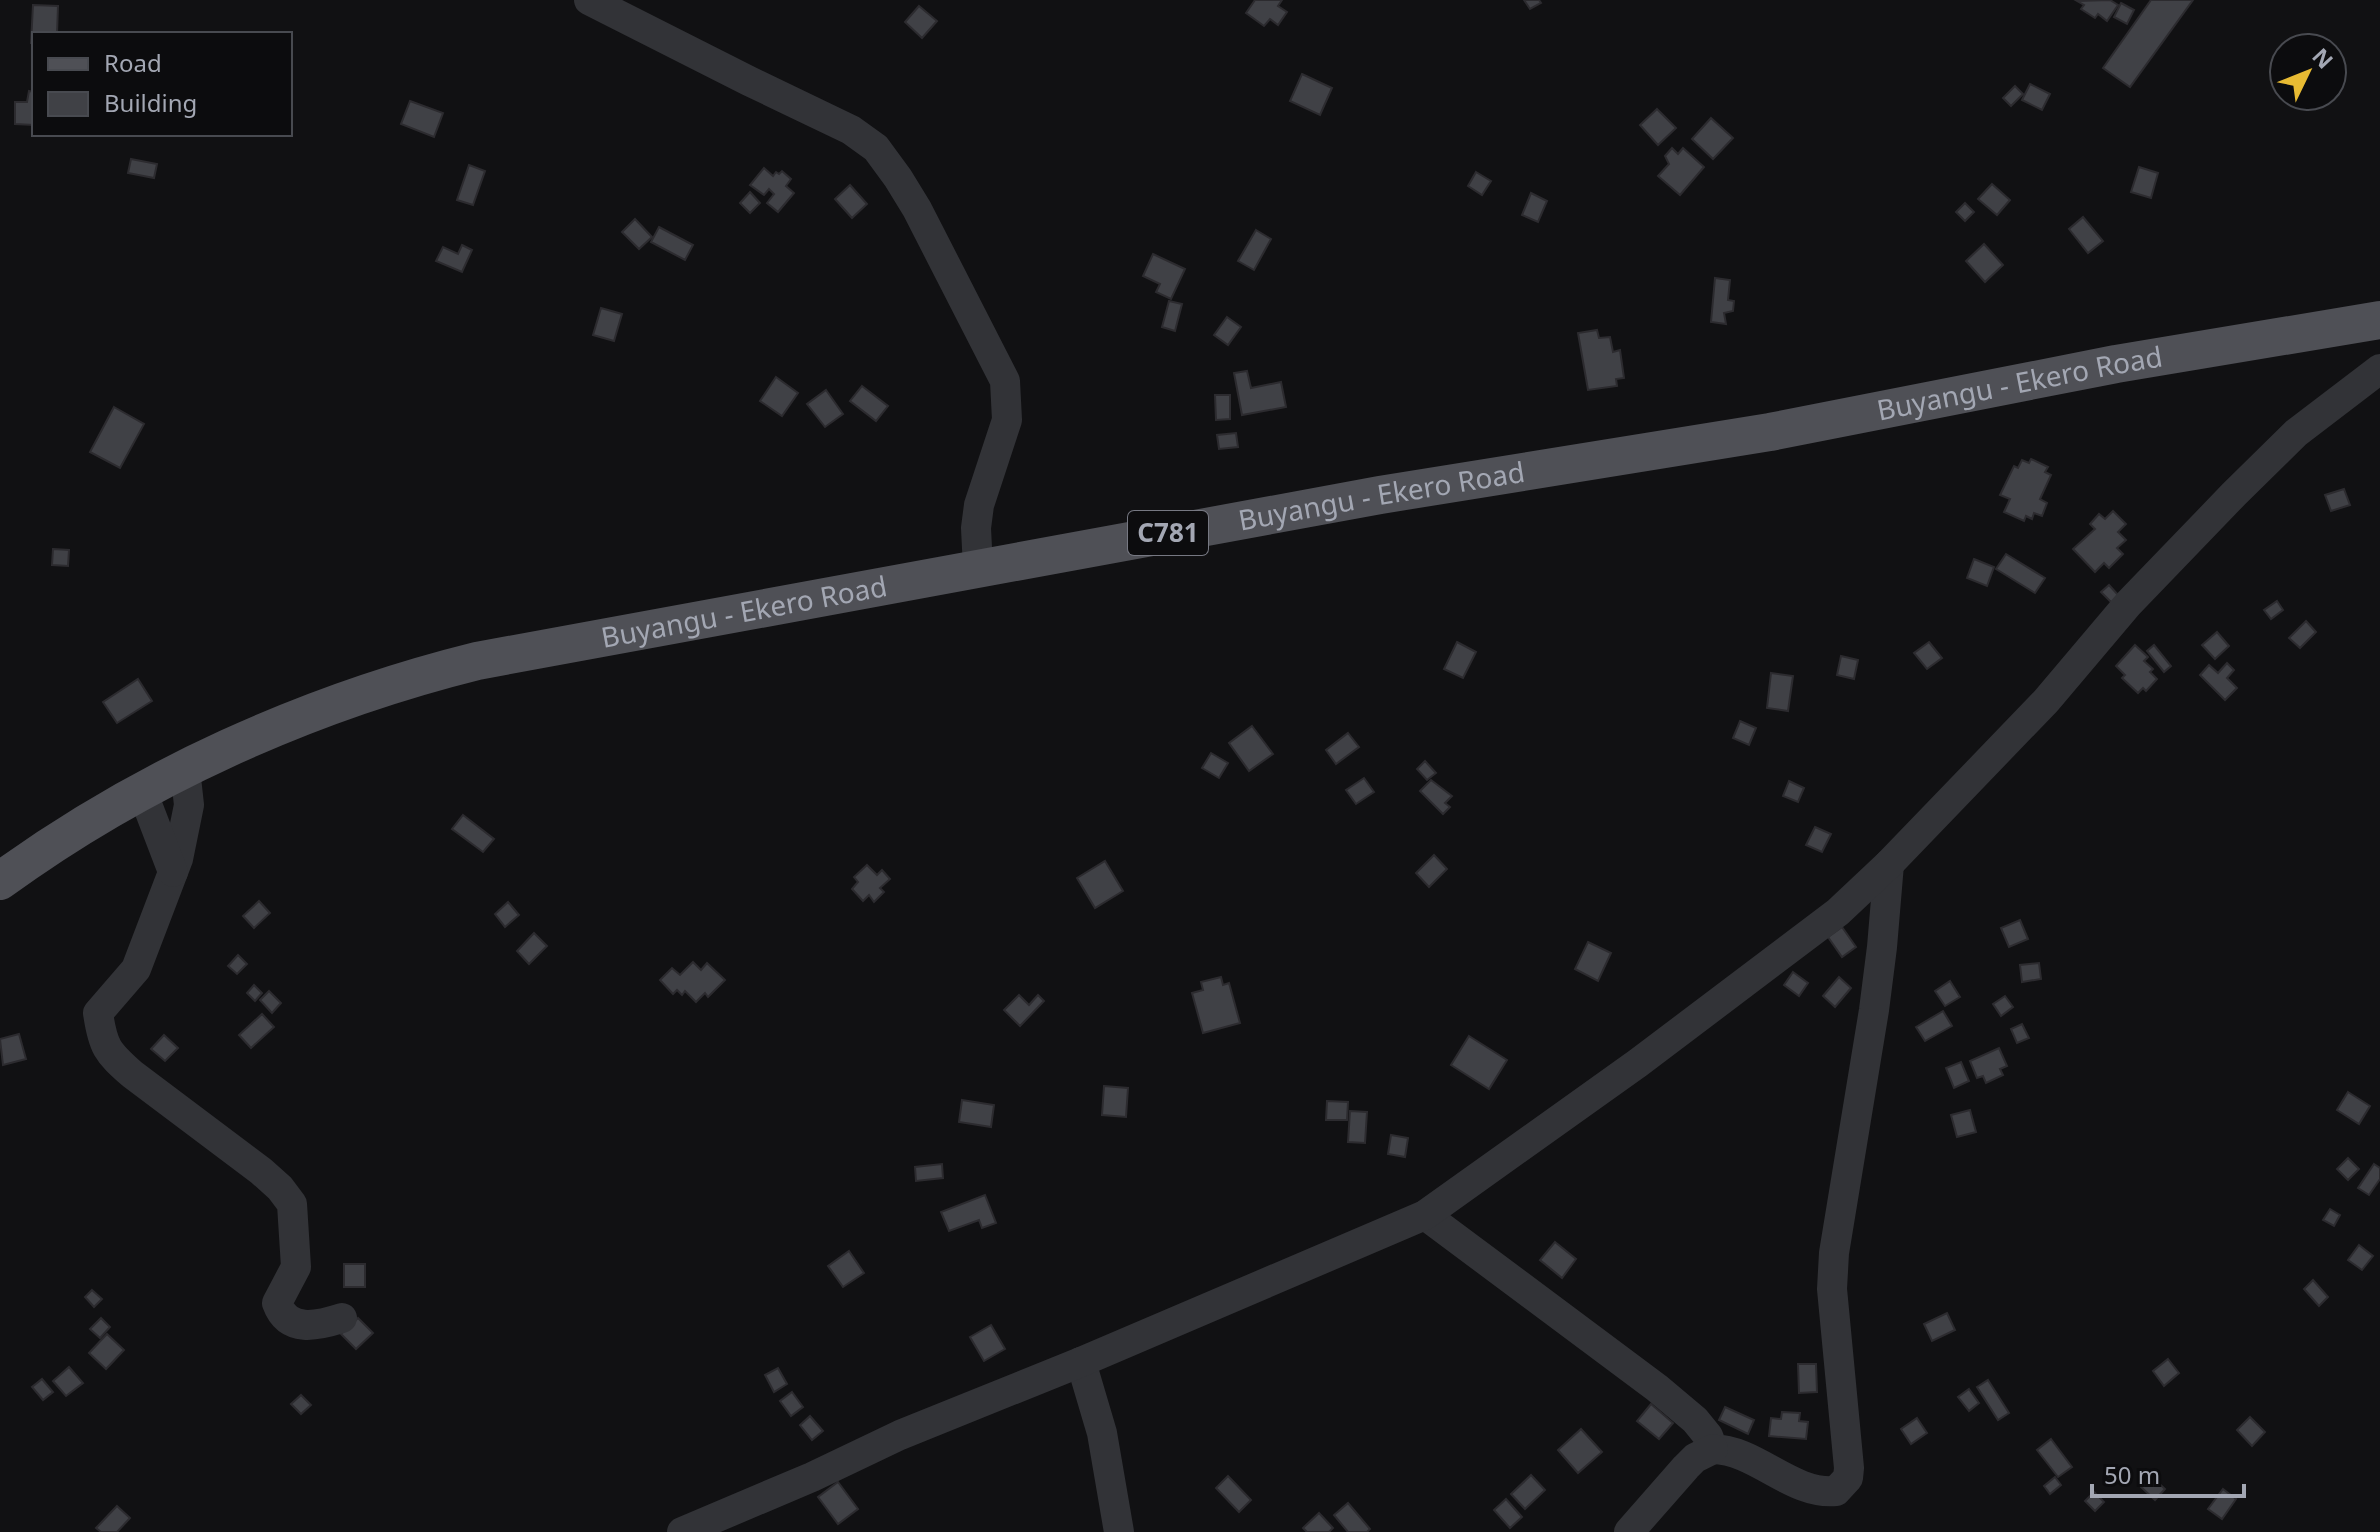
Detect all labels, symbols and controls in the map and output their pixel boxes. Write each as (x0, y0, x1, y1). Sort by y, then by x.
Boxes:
legend (32, 32, 292, 136)
north arrow (2268, 32, 2348, 112)
text: N (2306, 41, 2340, 74)
text: Road (104, 46, 162, 79)
text: Building (104, 86, 197, 119)
street label: Buyangu - Ekero Road (1873, 337, 2165, 429)
street label: Buyangu - Ekero Road (1235, 452, 1527, 539)
road number: C781 (1128, 511, 1208, 555)
street label: Buyangu - Ekero Road (598, 566, 890, 656)
scale bar (2092, 1448, 2244, 1498)
text: 50 m (2104, 1458, 2160, 1491)

